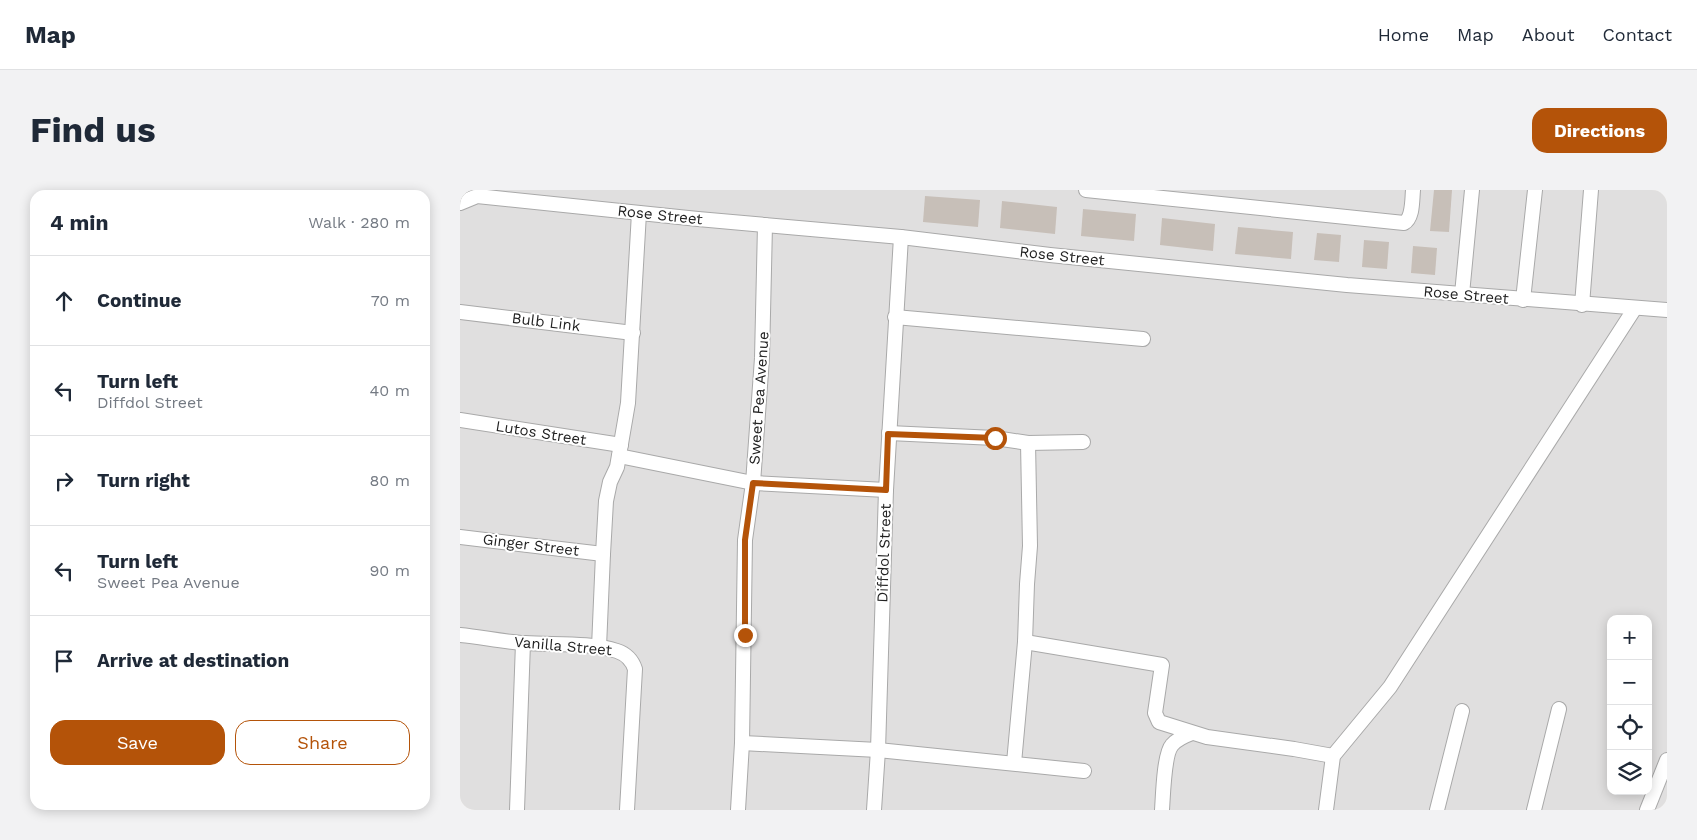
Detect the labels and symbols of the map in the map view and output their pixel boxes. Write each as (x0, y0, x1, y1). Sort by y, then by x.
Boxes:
street label: Rose Street (617, 202, 704, 228)
street label: Rose Street (1019, 243, 1106, 269)
street label: Rose Street (1423, 282, 1510, 308)
street label: Bulb Link (511, 309, 582, 335)
street label: Sweet Pea Avenue (745, 331, 773, 465)
street label: Lutos Street (494, 417, 588, 449)
route start (984, 427, 1007, 450)
street label: Diffdol Street (873, 502, 895, 603)
street label: Ginger Street (482, 530, 581, 560)
route end (734, 624, 757, 647)
street label: Vanilla Street (513, 633, 613, 659)

